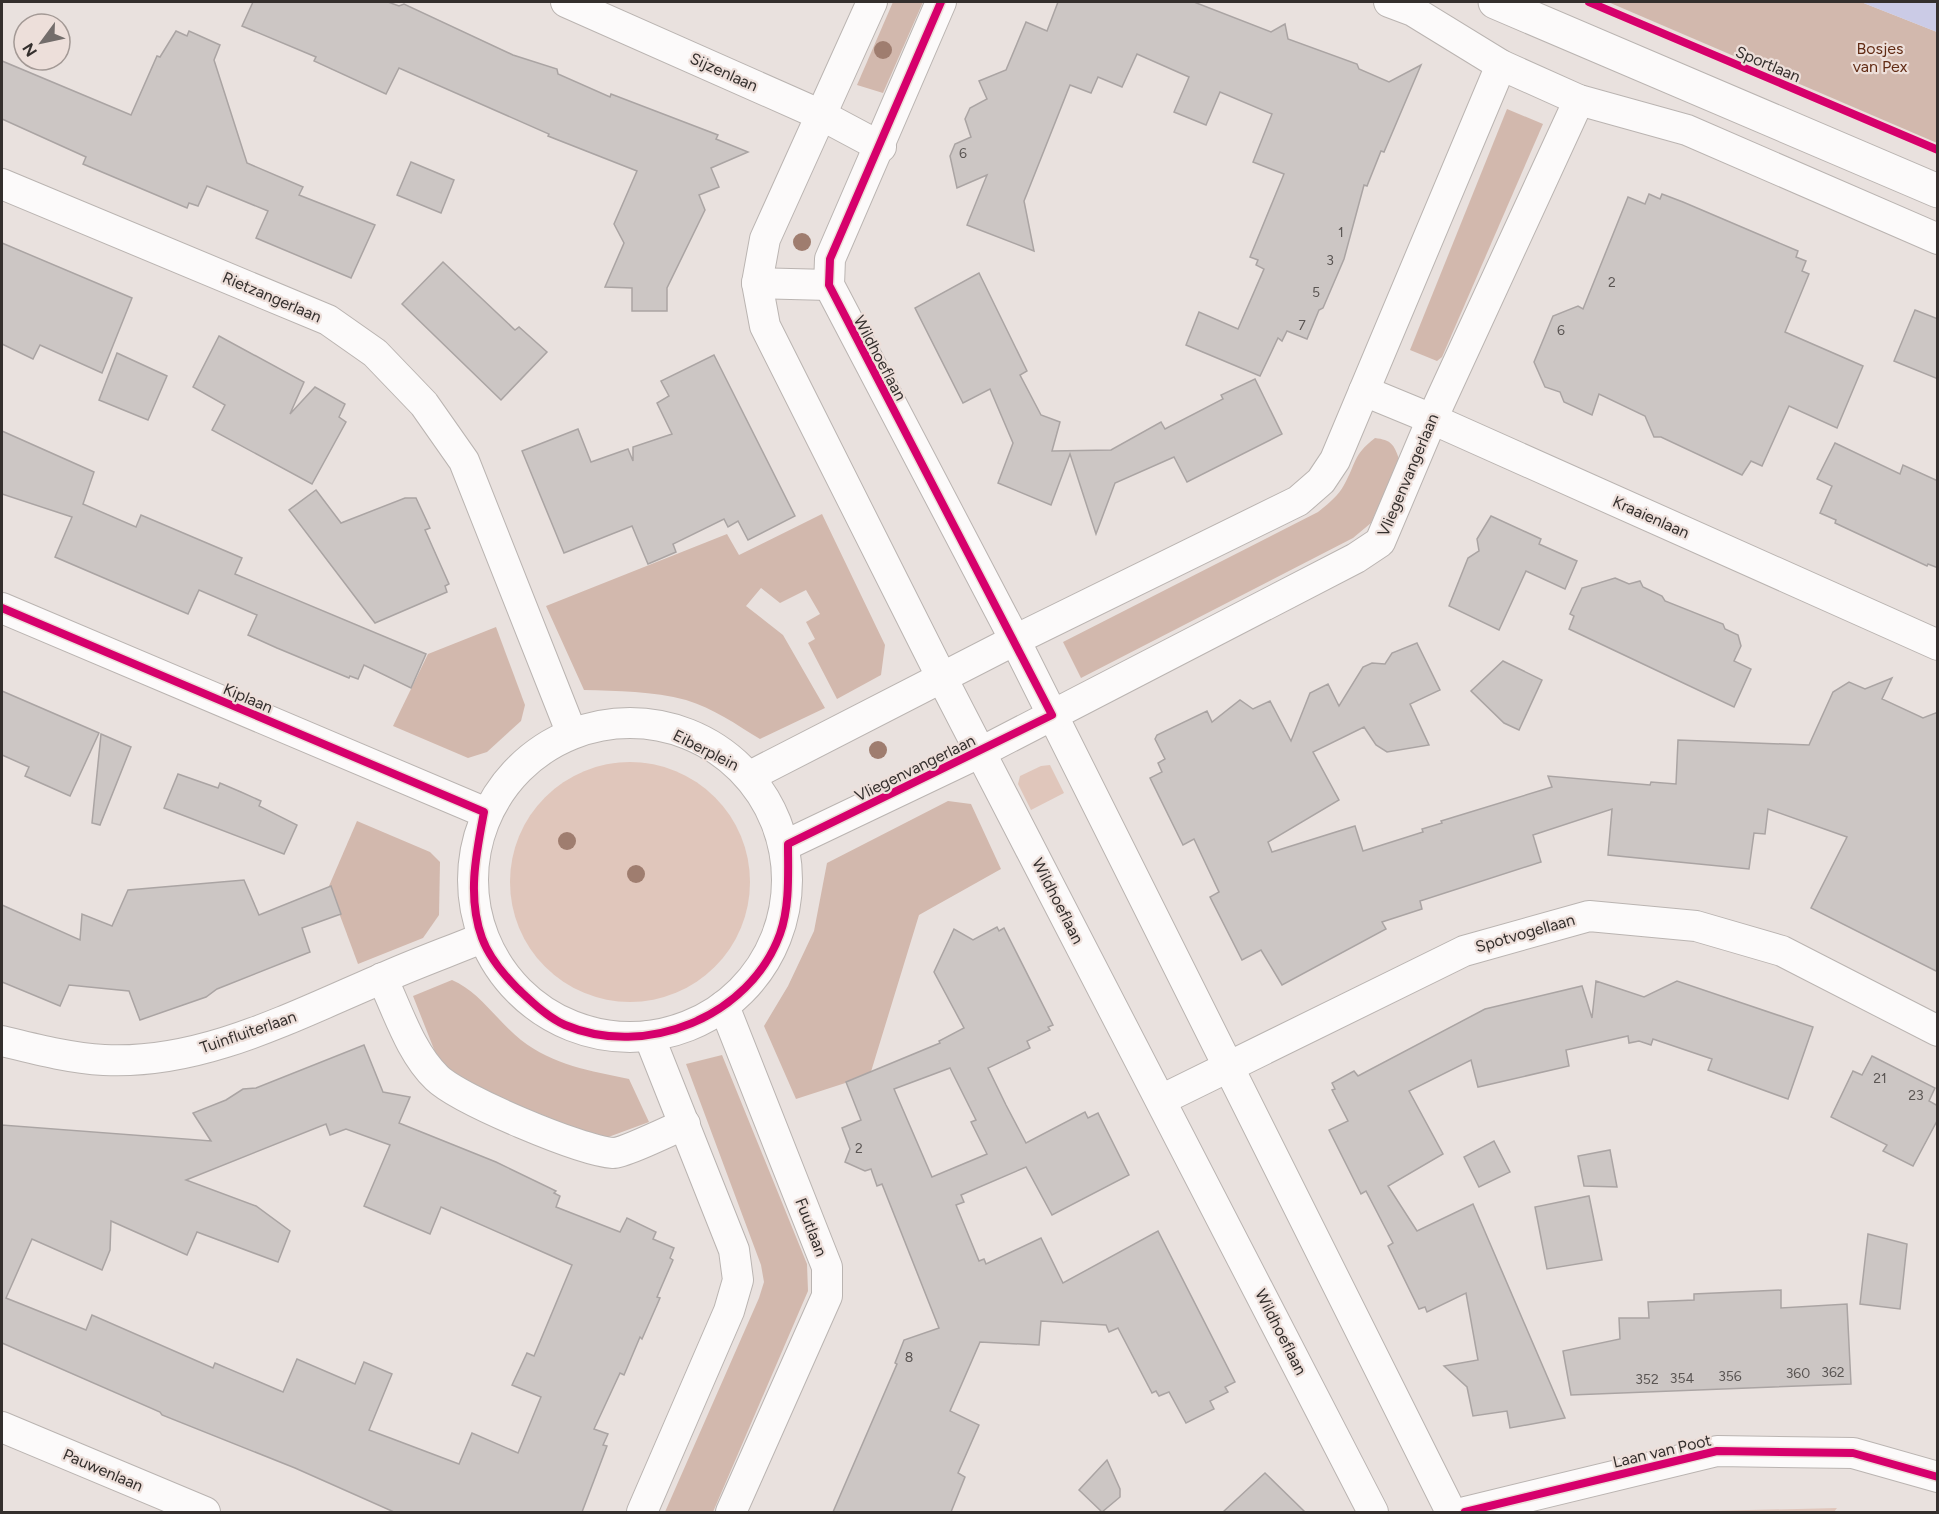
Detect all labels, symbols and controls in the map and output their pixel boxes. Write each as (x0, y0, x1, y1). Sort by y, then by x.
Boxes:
north arrow (12, 12, 72, 72)
park label: Bosjes van Pex (1853, 39, 1908, 76)
text: N (19, 40, 41, 60)
street label: Sportlaan (1733, 42, 1803, 86)
street label: Sijzenlaan (687, 49, 761, 95)
house number: 6 (959, 145, 967, 162)
house number: 1 (1338, 224, 1344, 241)
house number: 3 (1326, 252, 1334, 269)
street label: Rietzangerlaan (220, 268, 324, 326)
house number: 2 (1608, 274, 1616, 291)
house number: 5 (1312, 284, 1320, 301)
street label: Wildhoeflaan (850, 312, 910, 404)
house number: 7 (1298, 317, 1306, 334)
house number: 6 (1557, 322, 1565, 339)
street label: Vliegenvangerlaan (1374, 411, 1442, 539)
street label: Kraaienlaan (1610, 492, 1692, 542)
street label: Kiplaan (220, 679, 276, 717)
street label: Eiberplein (670, 725, 742, 775)
street label: Vliegenvangerlaan (852, 731, 978, 805)
street label: Wildhoeflaan (1028, 855, 1088, 947)
street label: Spotvogellaan (1473, 910, 1577, 956)
street label: Tuinfluiterlaan (197, 1007, 299, 1057)
house number: 21 (1873, 1070, 1887, 1087)
house number: 23 (1908, 1087, 1924, 1104)
house number: 2 (855, 1140, 863, 1157)
street label: Fuutlaan (791, 1195, 831, 1259)
street label: Wildhoeflaan (1251, 1286, 1311, 1378)
house number: 8 (905, 1349, 913, 1366)
house number: 362 (1821, 1364, 1845, 1381)
house number: 360 (1786, 1365, 1810, 1382)
house number: 356 (1718, 1368, 1742, 1385)
house number: 354 (1670, 1370, 1694, 1387)
house number: 352 (1635, 1371, 1659, 1388)
street label: Laan van Poot (1611, 1430, 1713, 1472)
street label: Pauwenlaan (60, 1445, 146, 1495)

